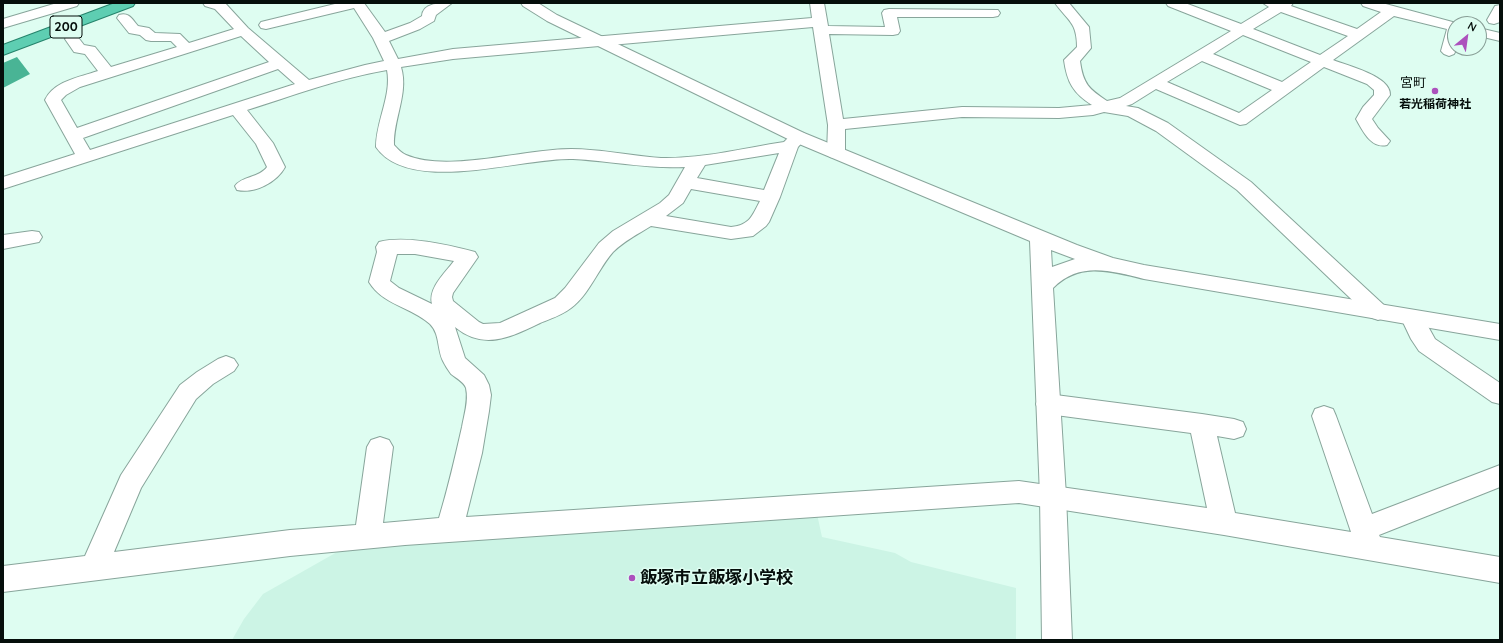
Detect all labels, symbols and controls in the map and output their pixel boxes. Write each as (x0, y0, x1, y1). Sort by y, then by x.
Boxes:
road number: 200 (50, 16, 82, 38)
north arrow (1447, 16, 1487, 56)
text: N (1465, 18, 1479, 34)
district label: 宮町 (1400, 75, 1426, 91)
marker: 若光稲荷神社 (1430, 86, 1440, 96)
place label: 若光稲荷神社 (1399, 97, 1471, 111)
place label: 飯塚市立飯塚小学校 (640, 568, 793, 588)
marker: 飯塚市立飯塚小学校 (627, 573, 637, 583)

